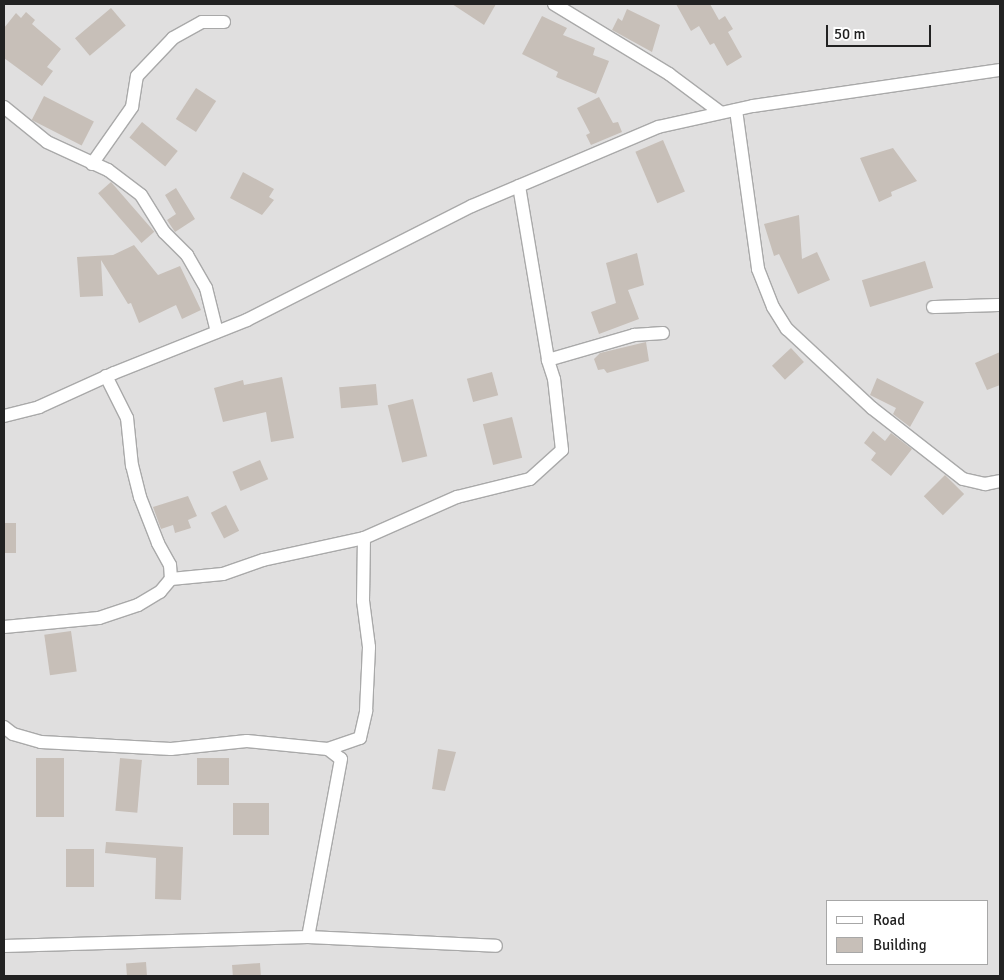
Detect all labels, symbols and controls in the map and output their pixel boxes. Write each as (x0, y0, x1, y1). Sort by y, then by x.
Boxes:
scale bar (829, 15, 934, 47)
text: 50 m (834, 25, 865, 43)
legend (826, 900, 989, 965)
text: Road (873, 911, 905, 929)
text: Building (873, 936, 927, 954)

